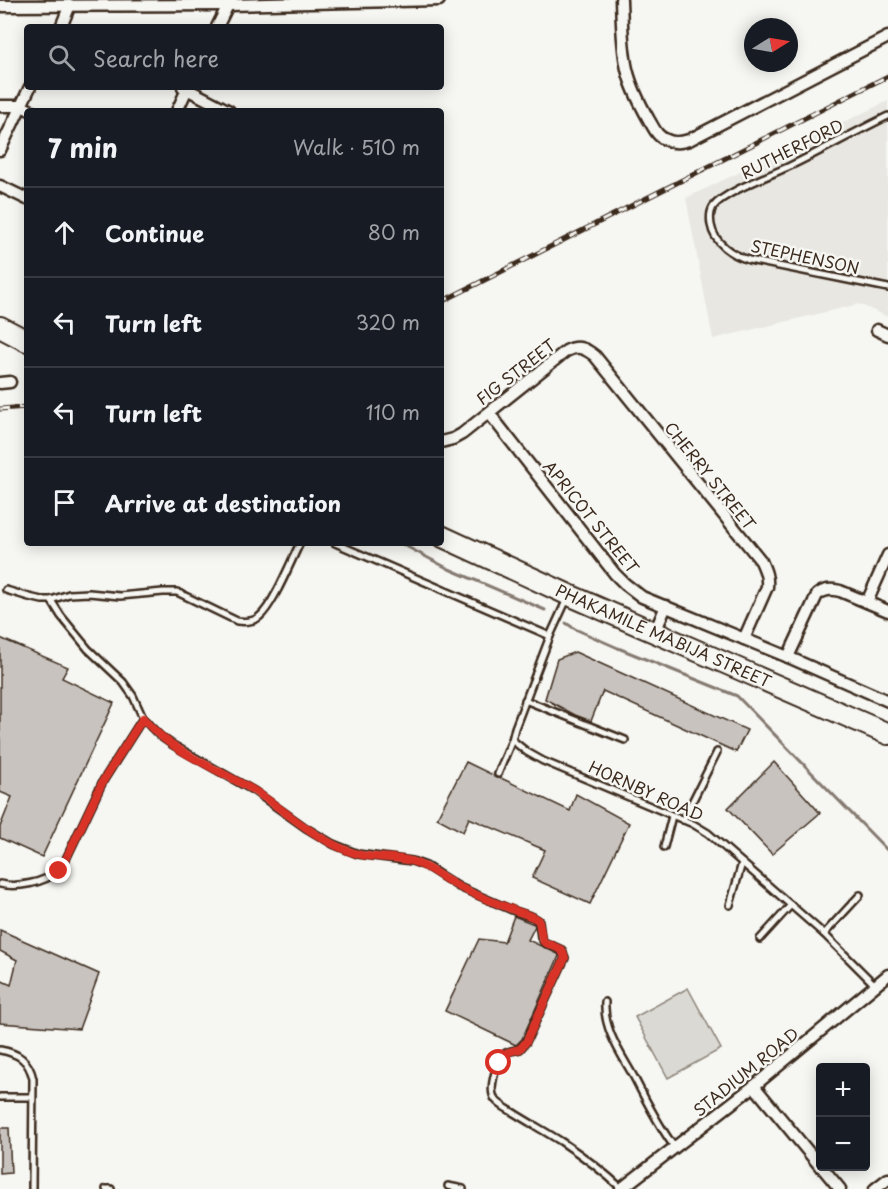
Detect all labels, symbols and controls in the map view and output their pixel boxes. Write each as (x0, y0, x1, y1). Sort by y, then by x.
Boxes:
north arrow (744, 18, 798, 72)
search box (24, 24, 444, 90)
icon: search (45, 41, 78, 74)
text: Search here (93, 41, 219, 74)
street label: RUTHERFORD (736, 112, 847, 184)
text: 7 min (48, 128, 118, 167)
text: Walk · 510 m (293, 132, 420, 162)
icon: ahead (48, 216, 81, 249)
text: Continue (105, 216, 204, 249)
text: 80 m (368, 217, 420, 247)
street label: STEPHENSON (749, 233, 862, 279)
icon: left (48, 306, 81, 339)
text: Turn left (105, 306, 202, 339)
text: 320 m (356, 307, 420, 337)
street label: FIG STREET (471, 332, 560, 410)
icon: left (48, 396, 81, 429)
text: Turn left (105, 396, 202, 429)
text: 110 m (366, 397, 420, 427)
street label: CHERRY STREET (660, 416, 762, 535)
street label: APRICOT STREET (538, 455, 645, 578)
icon: arrive (48, 486, 81, 519)
text: Arrive at destination (105, 486, 341, 519)
street label: PHAKAMILE MABIJA STREET (552, 578, 775, 693)
street label: HORNBY ROAD (585, 754, 708, 826)
route end (45, 857, 71, 883)
street label: STADIUM ROAD (687, 1021, 803, 1121)
route start (485, 1049, 511, 1075)
map controls (816, 1063, 870, 1171)
button: + (816, 1063, 870, 1117)
button: − (816, 1117, 870, 1171)

